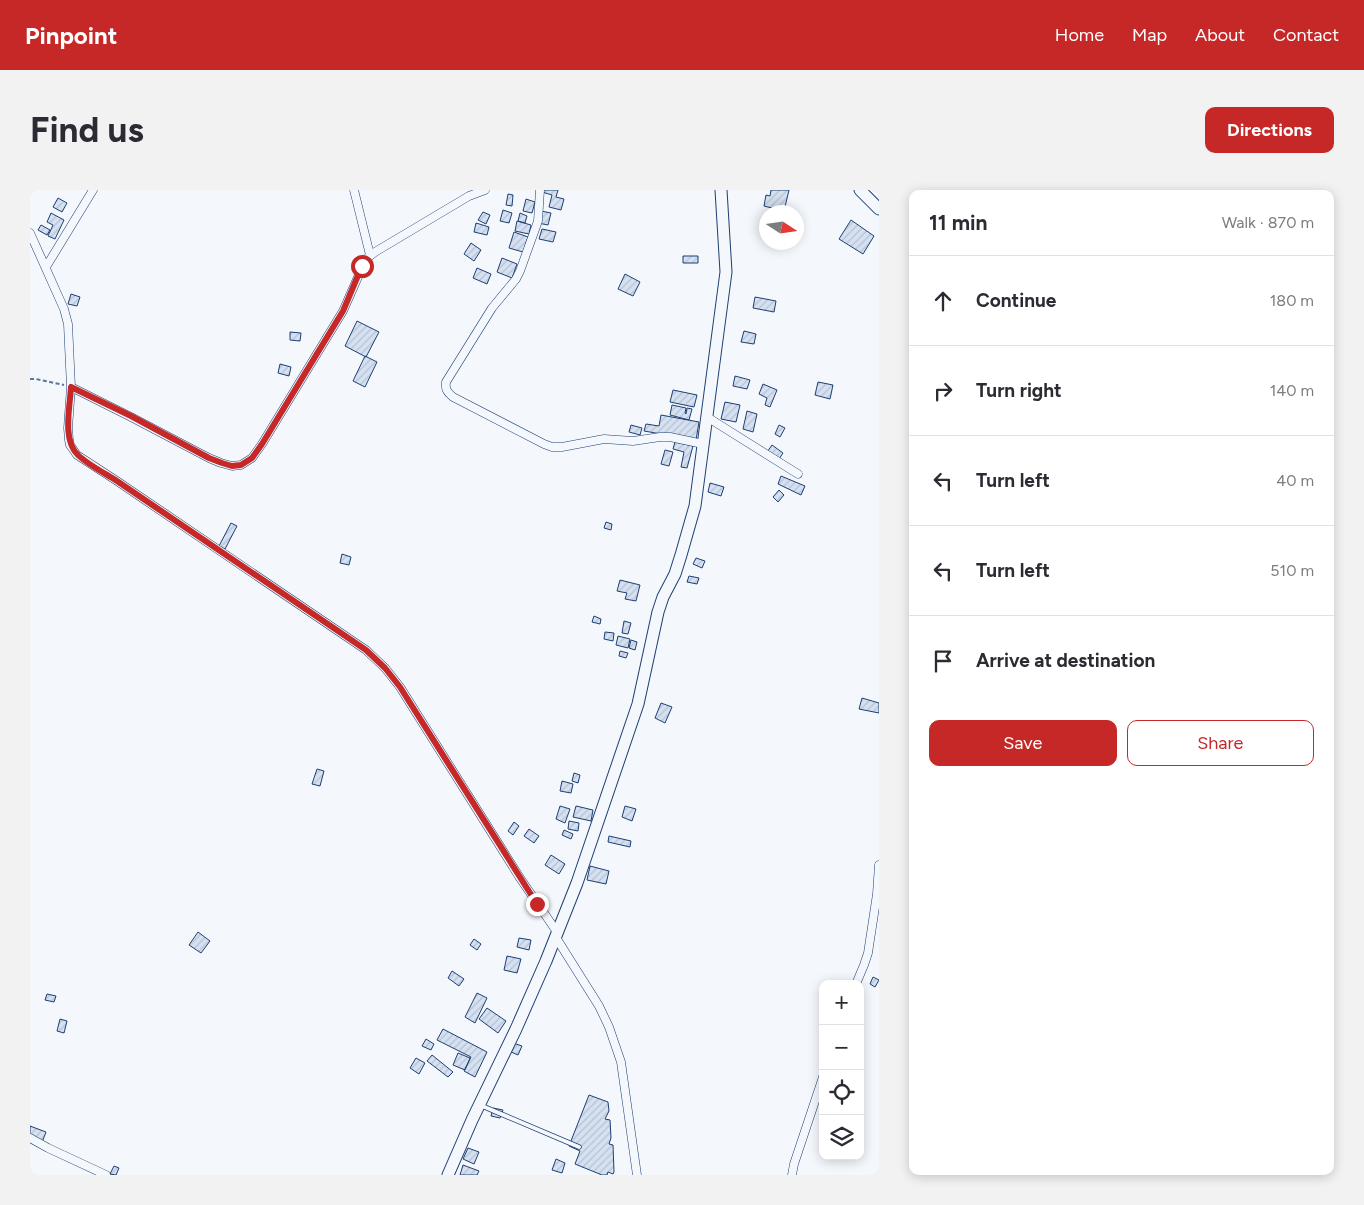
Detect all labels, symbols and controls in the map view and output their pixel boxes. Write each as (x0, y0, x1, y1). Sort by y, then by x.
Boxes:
text: Pinpoint (25, 21, 117, 50)
text: Home (1055, 24, 1104, 46)
text: Map (1132, 24, 1167, 46)
text: About (1195, 24, 1245, 46)
text: Contact (1273, 24, 1339, 46)
button: Directions (1205, 107, 1334, 153)
text: Find us (30, 109, 144, 151)
north arrow (759, 205, 804, 250)
text: 11 min (929, 210, 987, 235)
text: Walk · 870 m (1222, 213, 1314, 232)
route start (351, 255, 374, 278)
icon: ahead (929, 287, 957, 315)
text: Continue (976, 289, 1056, 312)
text: 180 m (1270, 291, 1314, 310)
icon: right (929, 377, 957, 405)
text: Turn right (976, 379, 1062, 402)
text: 140 m (1270, 381, 1314, 400)
icon: left (929, 467, 957, 495)
text: Turn left (976, 469, 1050, 492)
text: 40 m (1276, 471, 1314, 490)
icon: left (929, 557, 957, 585)
text: Turn left (976, 559, 1050, 582)
text: 510 m (1270, 561, 1314, 580)
icon: arrive (929, 647, 957, 675)
text: Arrive at destination (976, 649, 1155, 672)
button: Save (929, 720, 1117, 766)
button: Share (1127, 720, 1314, 766)
route end (526, 893, 549, 916)
map controls (819, 980, 864, 1160)
button: + (819, 980, 864, 1025)
button: − (819, 1025, 864, 1070)
button: locate (819, 1070, 864, 1115)
button: layers (819, 1115, 864, 1160)

